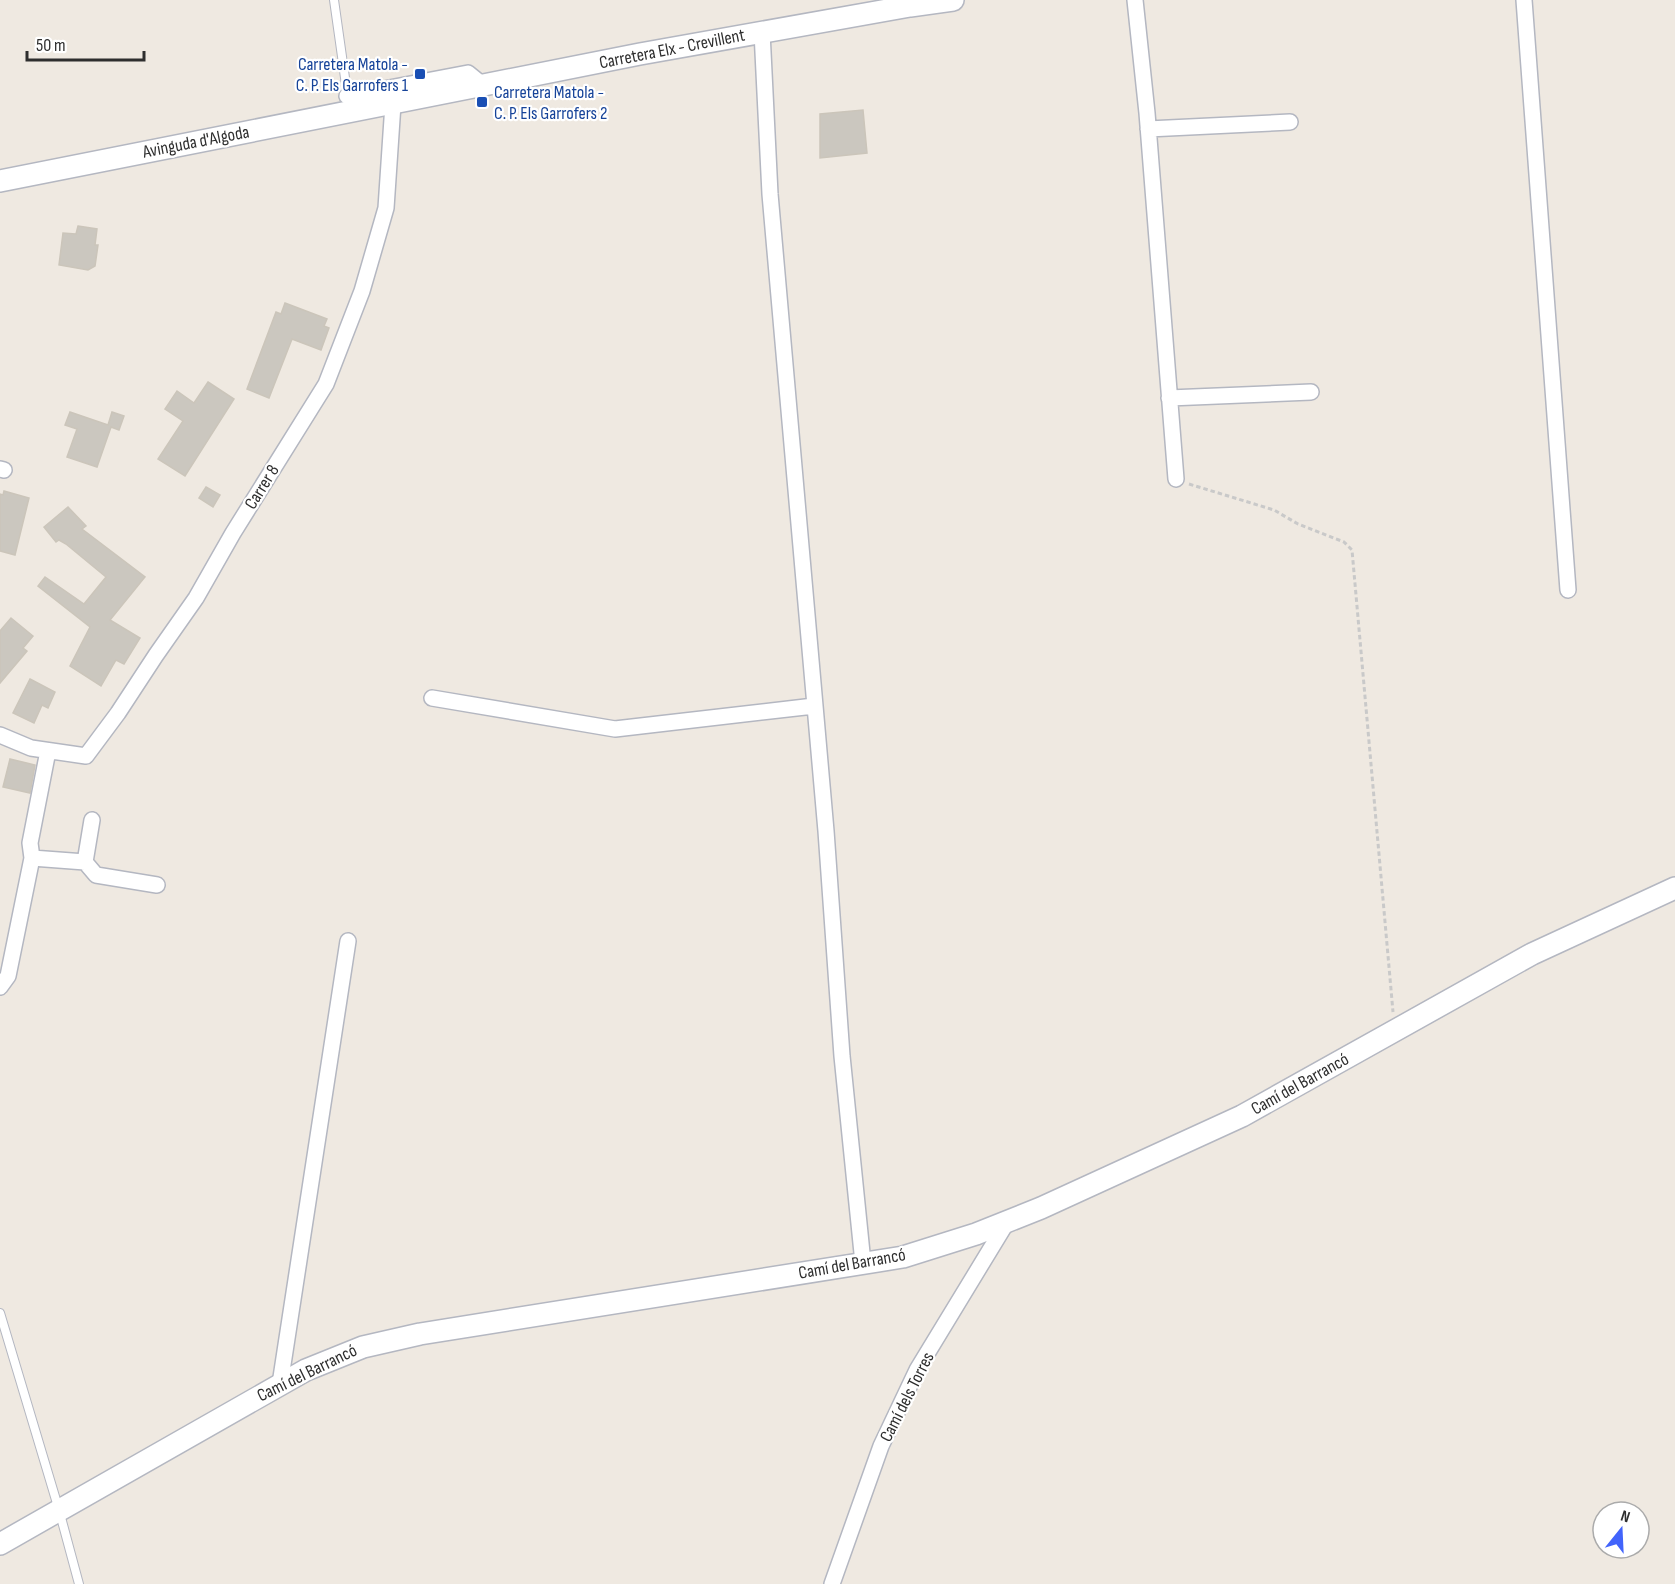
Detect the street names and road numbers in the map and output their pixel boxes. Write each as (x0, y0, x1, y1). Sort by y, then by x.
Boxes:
street label: Carretera Elx - Crevillent (597, 24, 747, 73)
street label: Avinguda d'Algoda (140, 121, 251, 163)
street label: Carrer 8 (240, 461, 284, 513)
street label: Camí del Barrancó (1248, 1049, 1352, 1119)
street label: Camí del Barrancó (797, 1244, 907, 1284)
street label: Camí del Barrancó (254, 1340, 360, 1406)
street label: Camí dels Torres (875, 1349, 939, 1445)

